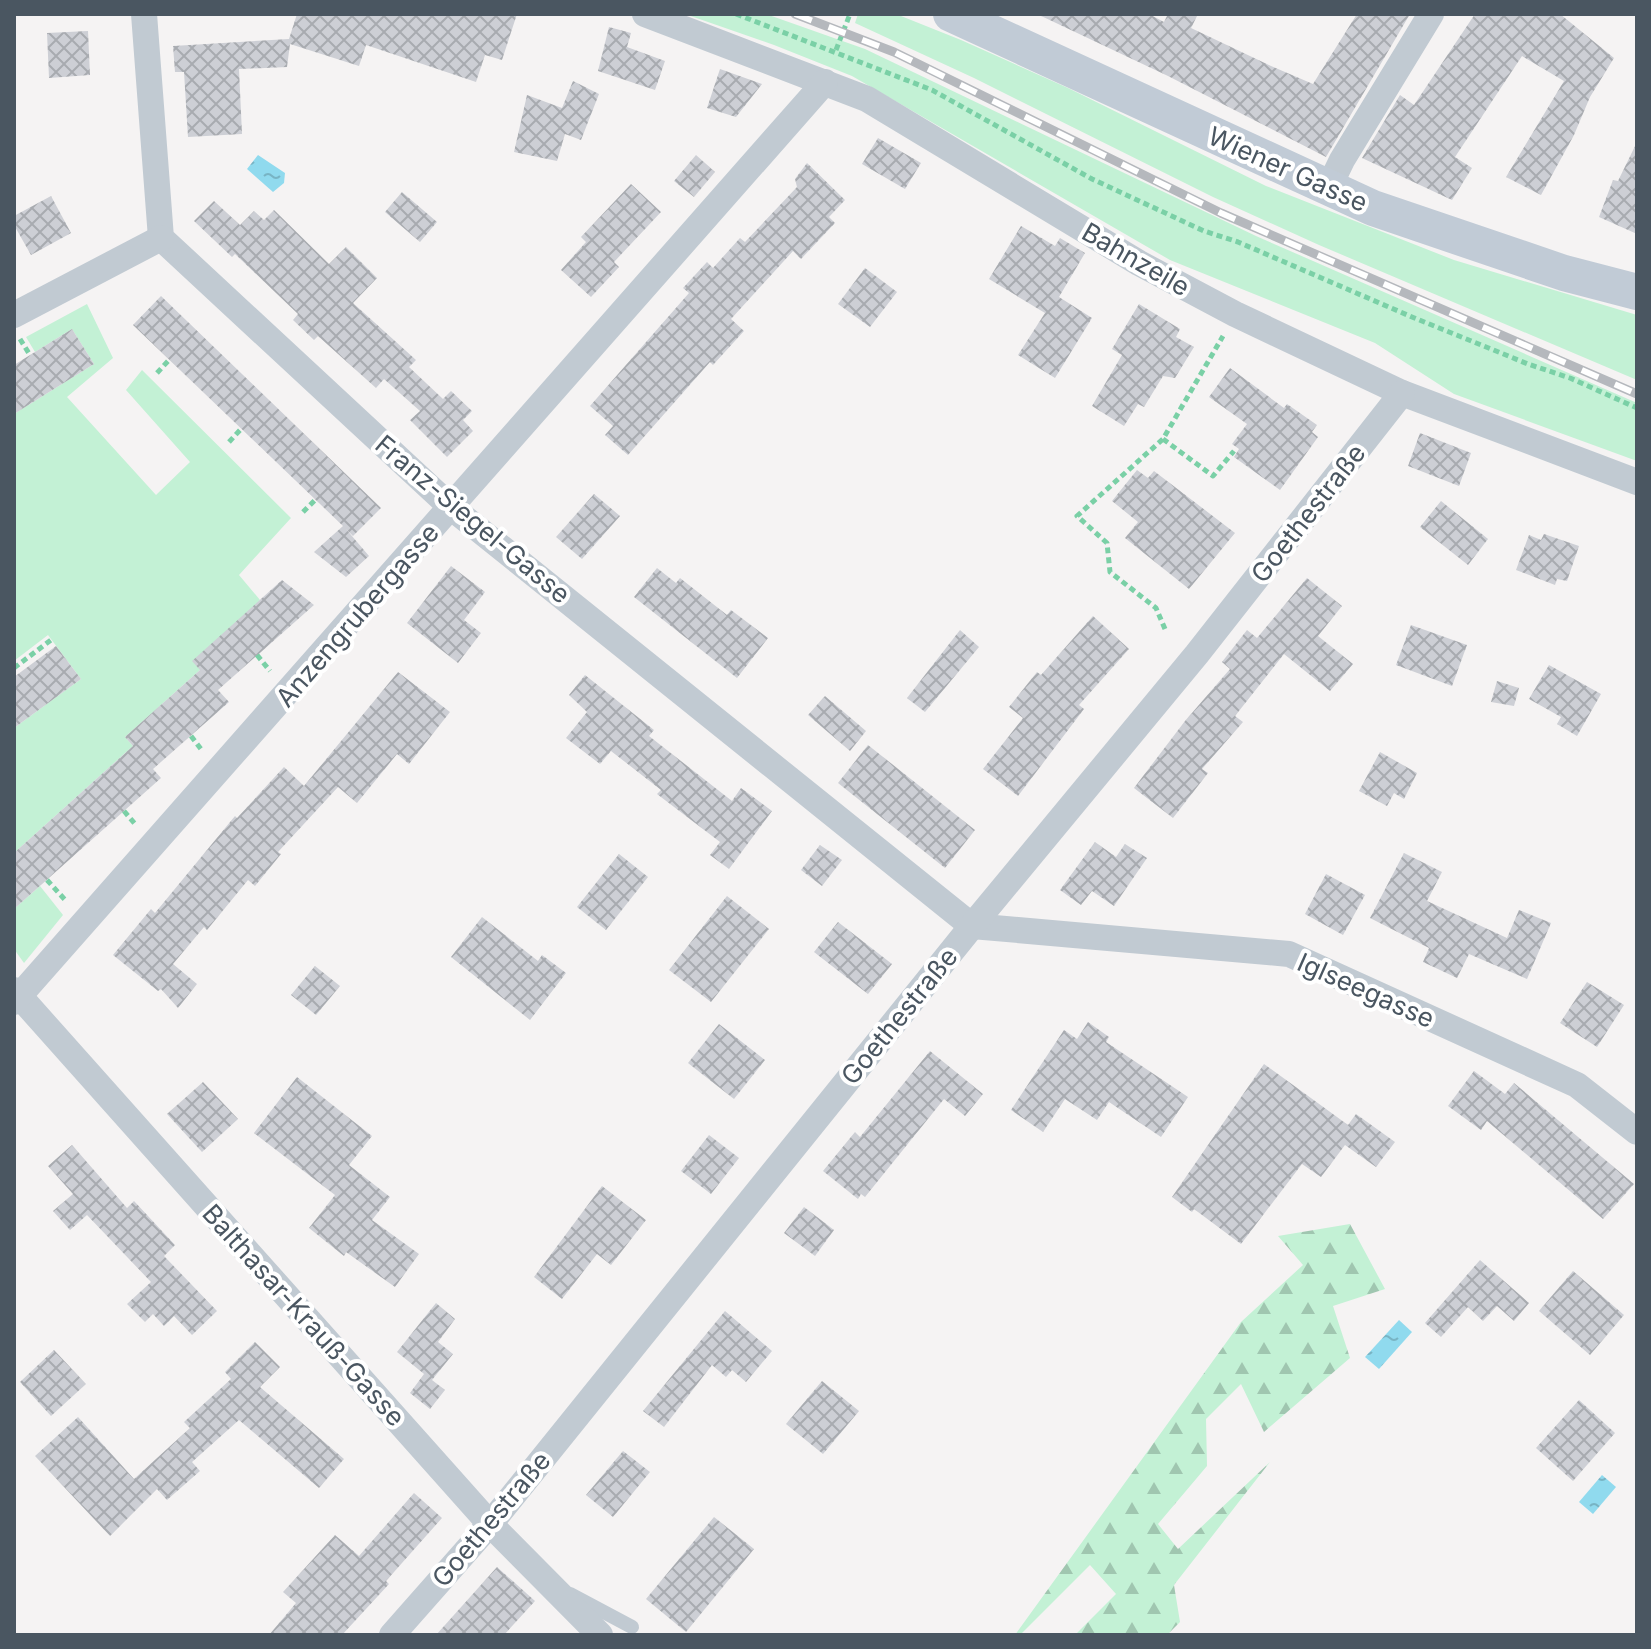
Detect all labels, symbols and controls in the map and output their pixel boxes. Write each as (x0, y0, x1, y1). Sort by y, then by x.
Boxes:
street label: Wiener Gasse (1203, 120, 1373, 218)
street label: Bahnzeile (1077, 216, 1195, 302)
street label: Franz-Siegel-Gasse (369, 428, 577, 610)
street label: Goethestraße (1244, 438, 1372, 588)
street label: Anzengrubergasse (269, 517, 445, 713)
street label: Goethestraße (834, 941, 964, 1091)
street label: Iglseegasse (1293, 946, 1439, 1034)
street label: Balthasar-Krauß-Gasse (196, 1198, 412, 1432)
street label: Goethestraße (425, 1445, 557, 1593)

